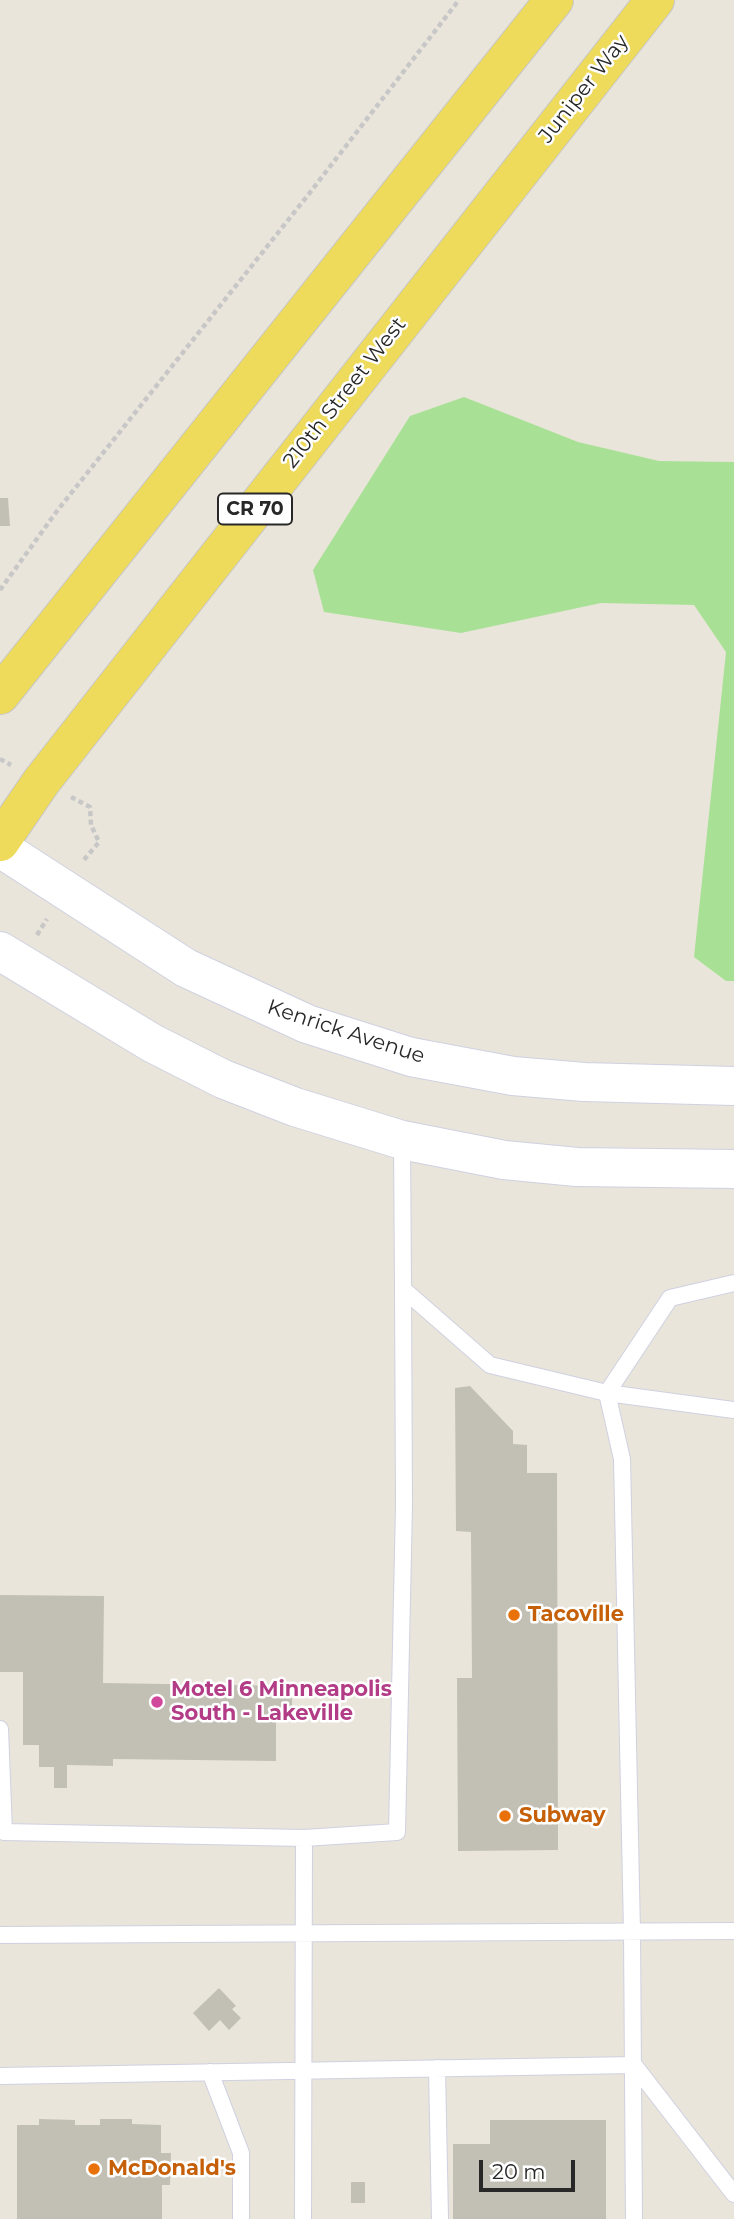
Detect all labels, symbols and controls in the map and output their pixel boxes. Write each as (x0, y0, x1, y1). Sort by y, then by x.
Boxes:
street label: Juniper Way (534, 30, 634, 148)
street label: 210th Street West (278, 313, 412, 473)
road number: CR 70 (218, 494, 292, 524)
street label: Kenrick Avenue (264, 995, 428, 1069)
place label: Tacoville (528, 1602, 624, 1628)
marker: Tacoville (506, 1607, 522, 1623)
place label: Motel 6 Minneapolis South - Lakeville (171, 1677, 392, 1727)
marker: Motel 6 Minneapolis South - Lakeville (149, 1694, 165, 1710)
place label: Subway (519, 1803, 606, 1829)
marker: Subway (497, 1808, 513, 1824)
scale bar (482, 2146, 578, 2190)
place label: McDonald's (108, 2156, 236, 2182)
text: 20 m (492, 2159, 546, 2184)
marker: McDonald's (86, 2161, 102, 2177)

